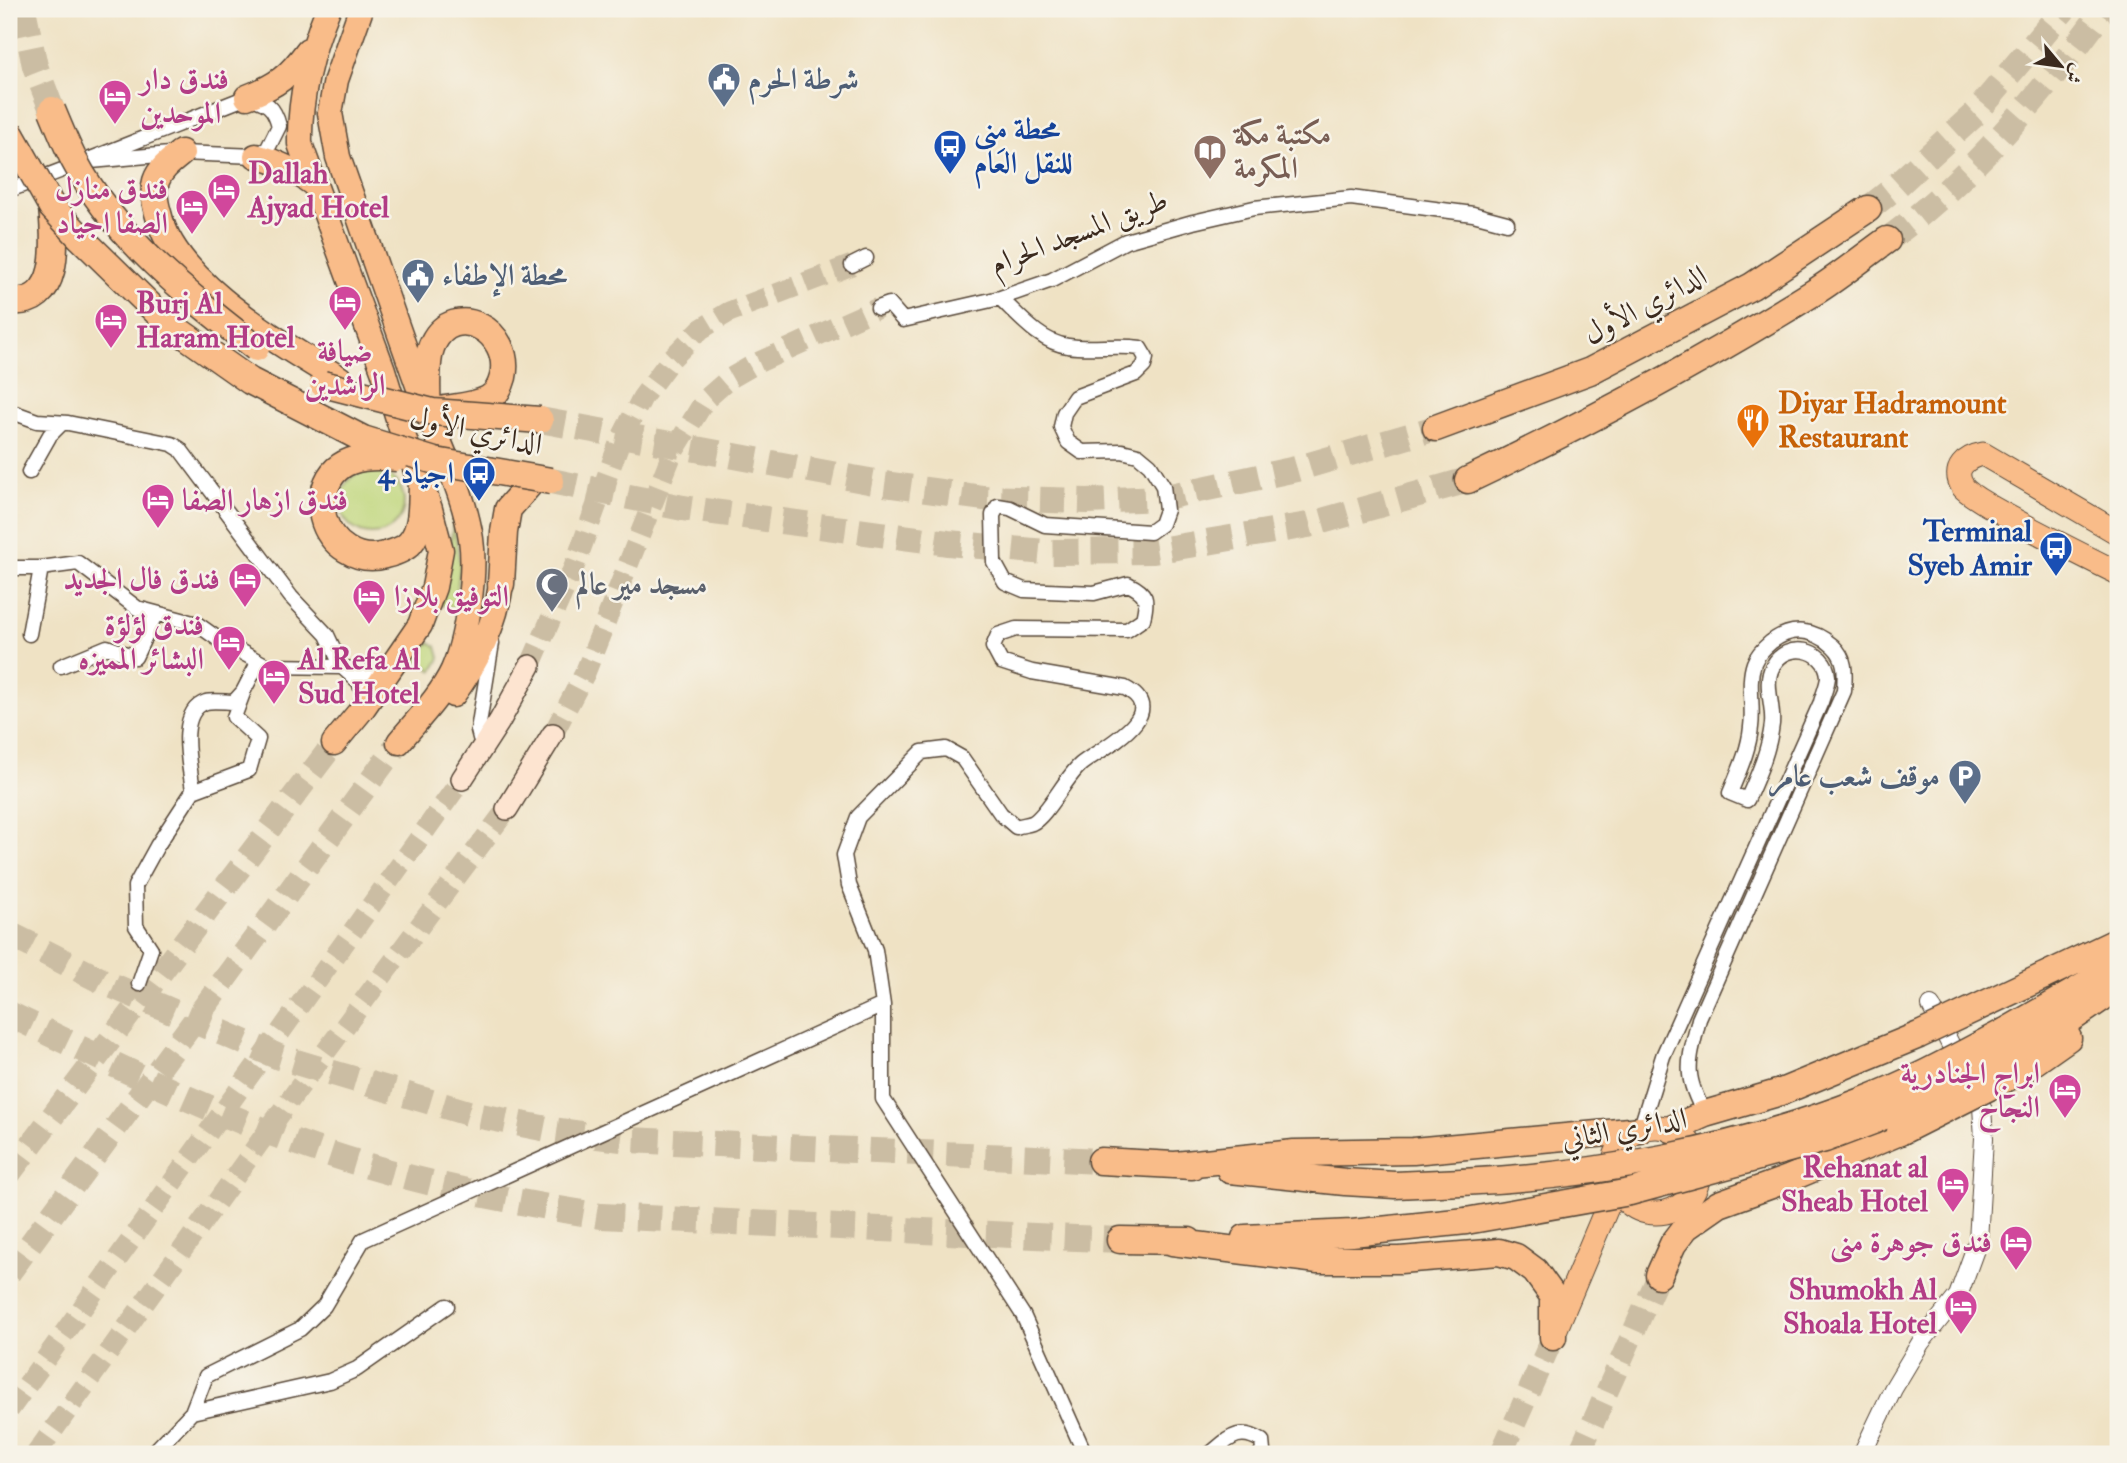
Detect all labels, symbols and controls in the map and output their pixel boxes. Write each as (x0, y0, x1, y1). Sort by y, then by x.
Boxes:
north arrow (2025, 32, 2096, 102)
public building icon: شرطة الحرم (705, 60, 743, 109)
text: ش (2060, 60, 2090, 88)
place label: فندق دار الموحدین (137, 61, 229, 132)
place label: شرطة الحرم (748, 61, 859, 105)
hotel icon: فندق دار الموحدین (96, 77, 134, 126)
place label: محطة مِنى للنقل العام (974, 111, 1073, 189)
place label: مكتبة مكة المكرمة (1232, 116, 1331, 187)
bus stop icon: محطة مِنى للنقل العام (931, 127, 969, 176)
library icon: مكتبة مكة المكرمة (1191, 132, 1229, 181)
place label: Dallah Ajyad Hotel (246, 155, 389, 226)
place label: فندق منازل الصفا اجیاد (55, 171, 168, 242)
hotel icon: Dallah Ajyad Hotel (205, 171, 243, 220)
street label: طريق المسجد الحرام (985, 181, 1176, 289)
hotel icon: فندق منازل الصفا اجیاد (173, 187, 211, 236)
street label: الدائري الأول (1575, 254, 1715, 357)
public building icon: محطة الإطفاء (399, 256, 437, 305)
place label: محطة الإطفاء (442, 257, 568, 297)
hotel icon: ضيافة الراشدين (326, 283, 364, 332)
place label: Burj Al Haram Hotel (136, 285, 295, 356)
hotel icon: Burj Al Haram Hotel (92, 301, 130, 350)
place label: ضيافة الراشدين (305, 333, 385, 404)
place label: Diyar Hadramount Restaurant (1778, 385, 2007, 456)
street label: الدائري الأول (405, 396, 546, 468)
restaurant icon: Diyar Hadramount Restaurant (1734, 401, 1772, 450)
bus stop icon: اجياد 4 (460, 454, 498, 503)
place label: اجياد 4 (377, 455, 454, 492)
hotel icon: فندق ازهار الصفا (139, 481, 177, 530)
place label: فندق ازهار الصفا (182, 482, 348, 519)
place label: Terminal Syeb Amir (1907, 513, 2033, 584)
bus stop icon: Terminal Syeb Amir (2037, 529, 2075, 578)
hotel icon: فندق فال الجديد (226, 560, 264, 609)
place label: فندق فال الجديد (64, 561, 220, 598)
mosque icon: مسجد مير عالم (533, 565, 571, 614)
place label: مسجد مير عالم (576, 566, 707, 610)
hotel icon: التوفيق بلازا (350, 577, 388, 626)
place label: التوفيق بلازا (394, 578, 509, 615)
place label: فندق لؤلؤة البشائر المميزه (78, 607, 204, 678)
hotel icon: فندق لؤلؤة البشائر المميزه (210, 623, 248, 672)
place label: Al Refa Al Sud Hotel (296, 641, 420, 712)
hotel icon: Al Refa Al Sud Hotel (255, 657, 293, 706)
parking icon: موقف شعب عامر (1946, 757, 1984, 806)
place label: موقف شعب عامر (1769, 758, 1940, 797)
place label: ابراج الجنادرية النجاح (1901, 1055, 2040, 1134)
hotel icon: ابراج الجنادرية النجاح (2046, 1071, 2084, 1120)
street label: الدائري الثاني (1558, 1100, 1691, 1163)
place label: Rehanat al Sheab Hotel (1781, 1149, 1928, 1220)
hotel icon: Rehanat al Sheab Hotel (1934, 1165, 1972, 1214)
hotel icon: فندق جوهرة منى (1997, 1223, 2035, 1272)
place label: فندق جوهرة منى (1830, 1224, 1992, 1264)
place label: Shumokh Al Shoala Hotel (1783, 1271, 1937, 1342)
hotel icon: Shumokh Al Shoala Hotel (1942, 1287, 1980, 1336)

